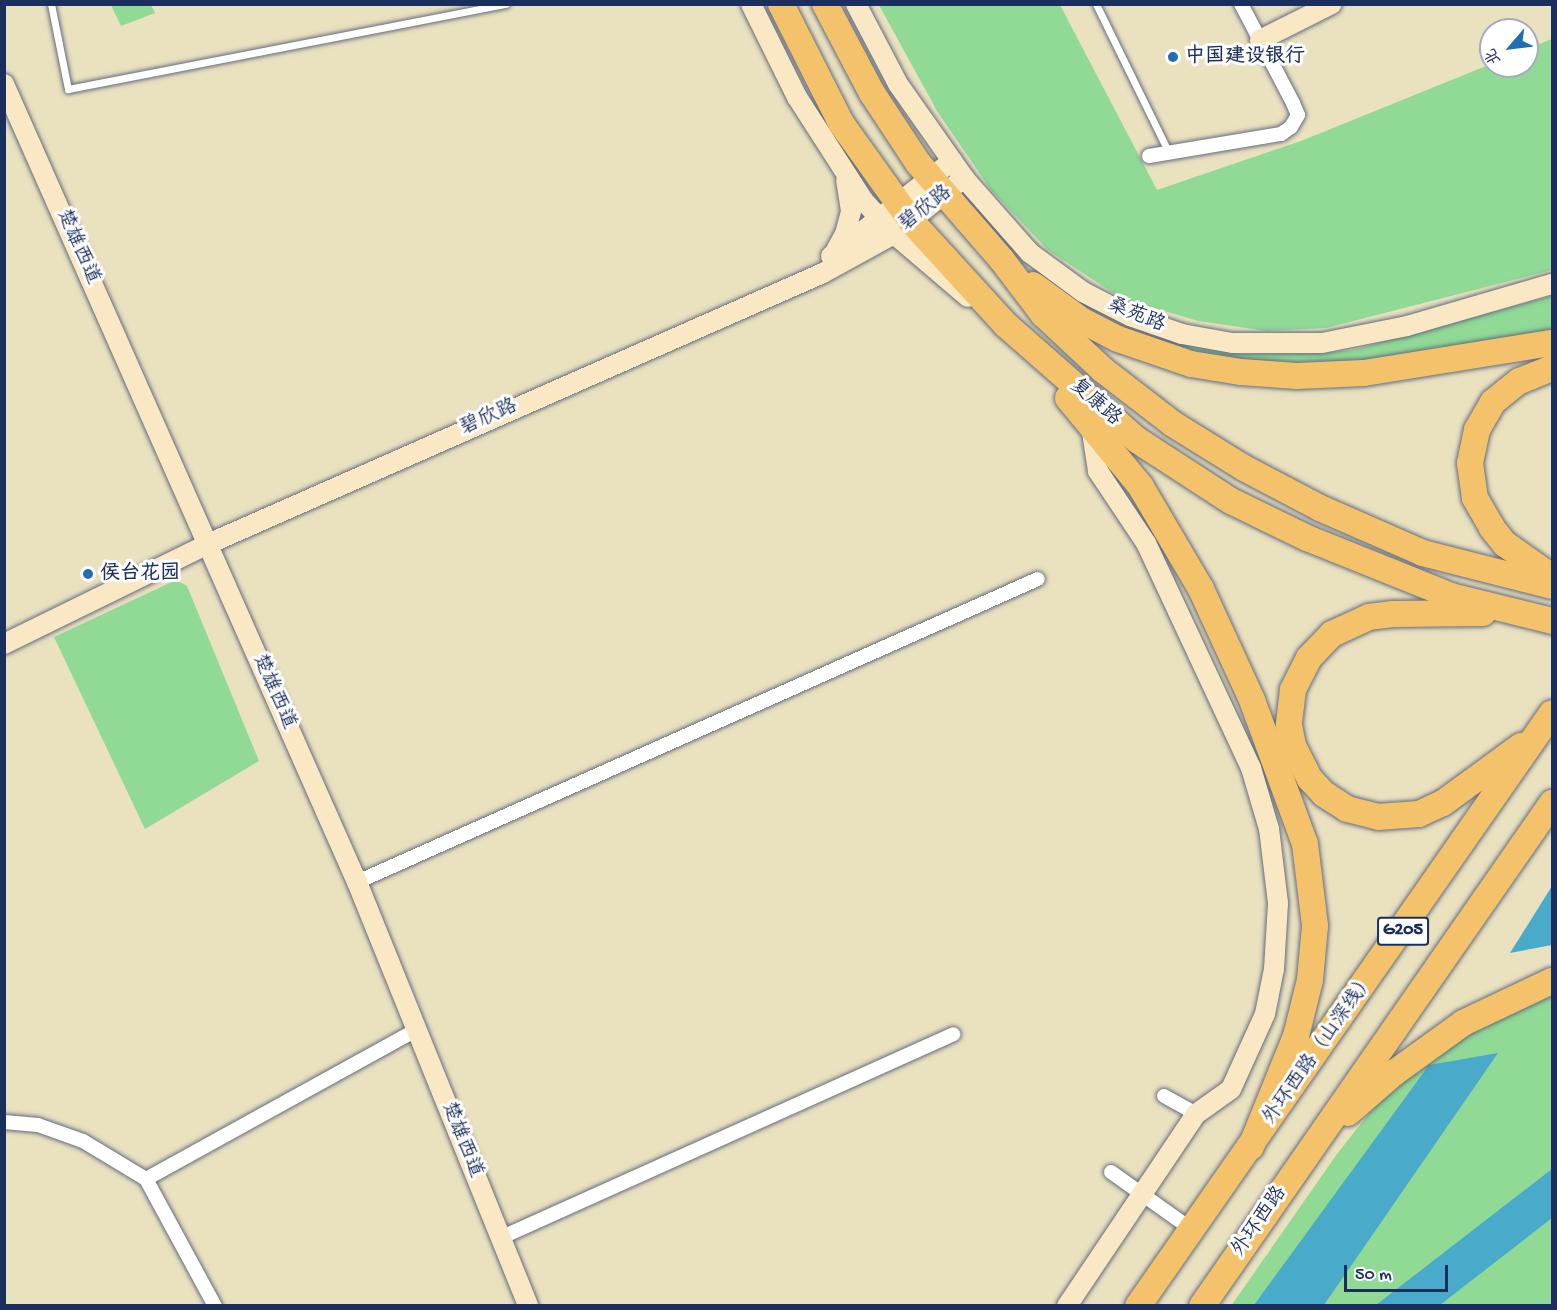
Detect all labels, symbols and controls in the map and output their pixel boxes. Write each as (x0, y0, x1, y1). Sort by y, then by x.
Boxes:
north arrow (1479, 18, 1539, 78)
text: 北 (1482, 44, 1507, 67)
place label: 中国建设银行 (1185, 45, 1305, 69)
marker: 中国建设银行 (1166, 50, 1180, 64)
street label: 碧欣路 (895, 181, 957, 237)
street label: 楚雄西道 (50, 206, 104, 288)
street label: 桑苑路 (1104, 294, 1168, 338)
street label: 复康路 (1064, 374, 1126, 432)
street label: 碧欣路 (457, 395, 521, 441)
place label: 侯台花园 (100, 562, 180, 586)
marker: 侯台花园 (81, 567, 95, 581)
street label: 楚雄西道 (246, 651, 300, 733)
road number: G205 (1376, 916, 1430, 946)
street label: 外环西路（山深线） (1259, 968, 1381, 1130)
street label: 楚雄西道 (435, 1098, 487, 1182)
street label: 外环西路 (1227, 1182, 1293, 1262)
scale bar (1347, 1253, 1450, 1291)
text: 50 m (1355, 1265, 1392, 1286)

